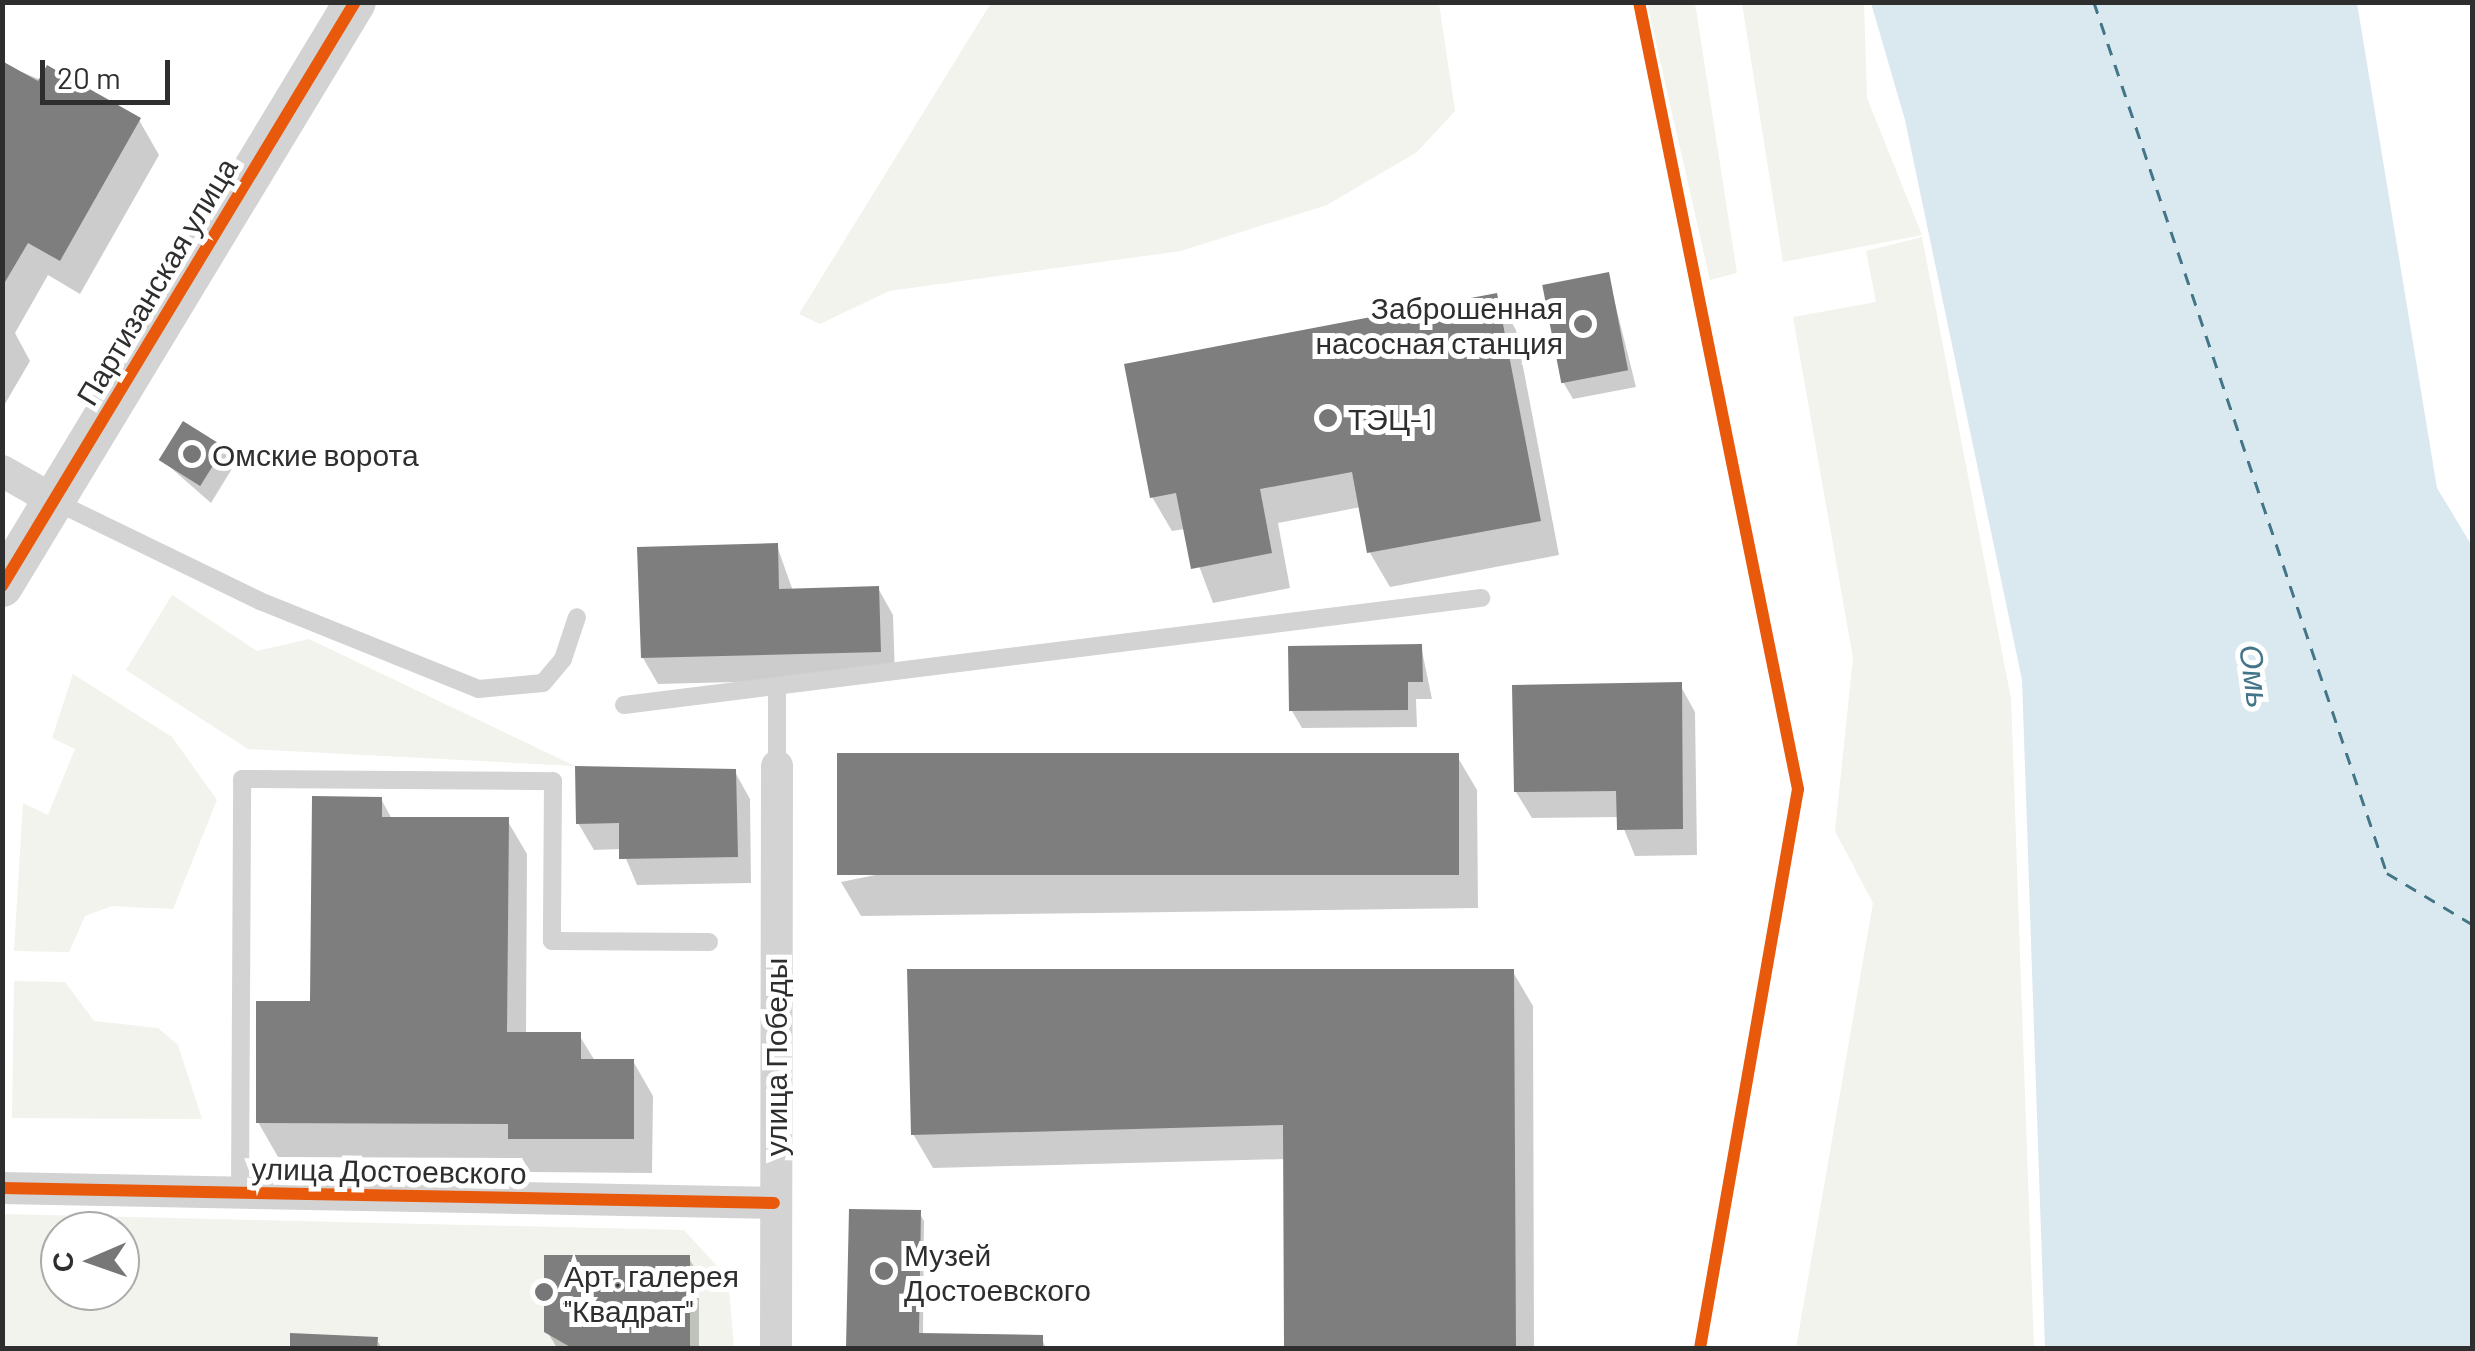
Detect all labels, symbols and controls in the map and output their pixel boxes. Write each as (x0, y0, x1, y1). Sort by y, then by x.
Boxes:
scale bar (45, 40, 175, 102)
text: 20 m (57, 59, 121, 95)
street label: Партизанская улица (68, 151, 244, 411)
place label: Заброшенная насосная станция (1315, 289, 1563, 360)
marker: Заброшенная насосная станция (1572, 313, 1594, 335)
place label: ТЭЦ-1 (1348, 400, 1432, 436)
marker: ТЭЦ-1 (1317, 407, 1339, 429)
place label: Омские ворота (212, 436, 419, 472)
marker: Омские ворота (181, 443, 203, 465)
water label: Омь (2233, 642, 2279, 710)
street label: улица Победы (757, 958, 793, 1156)
street label: улица Достоевского (251, 1150, 527, 1190)
north arrow (40, 1211, 140, 1311)
place label: Музей Достоевского (904, 1236, 1091, 1306)
text: С (45, 1251, 79, 1273)
place label: Арт. галерея "Квадрат" (564, 1257, 739, 1328)
marker: Музей Достоевского (873, 1260, 895, 1282)
marker: Арт. галерея "Квадрат" (533, 1281, 555, 1303)

